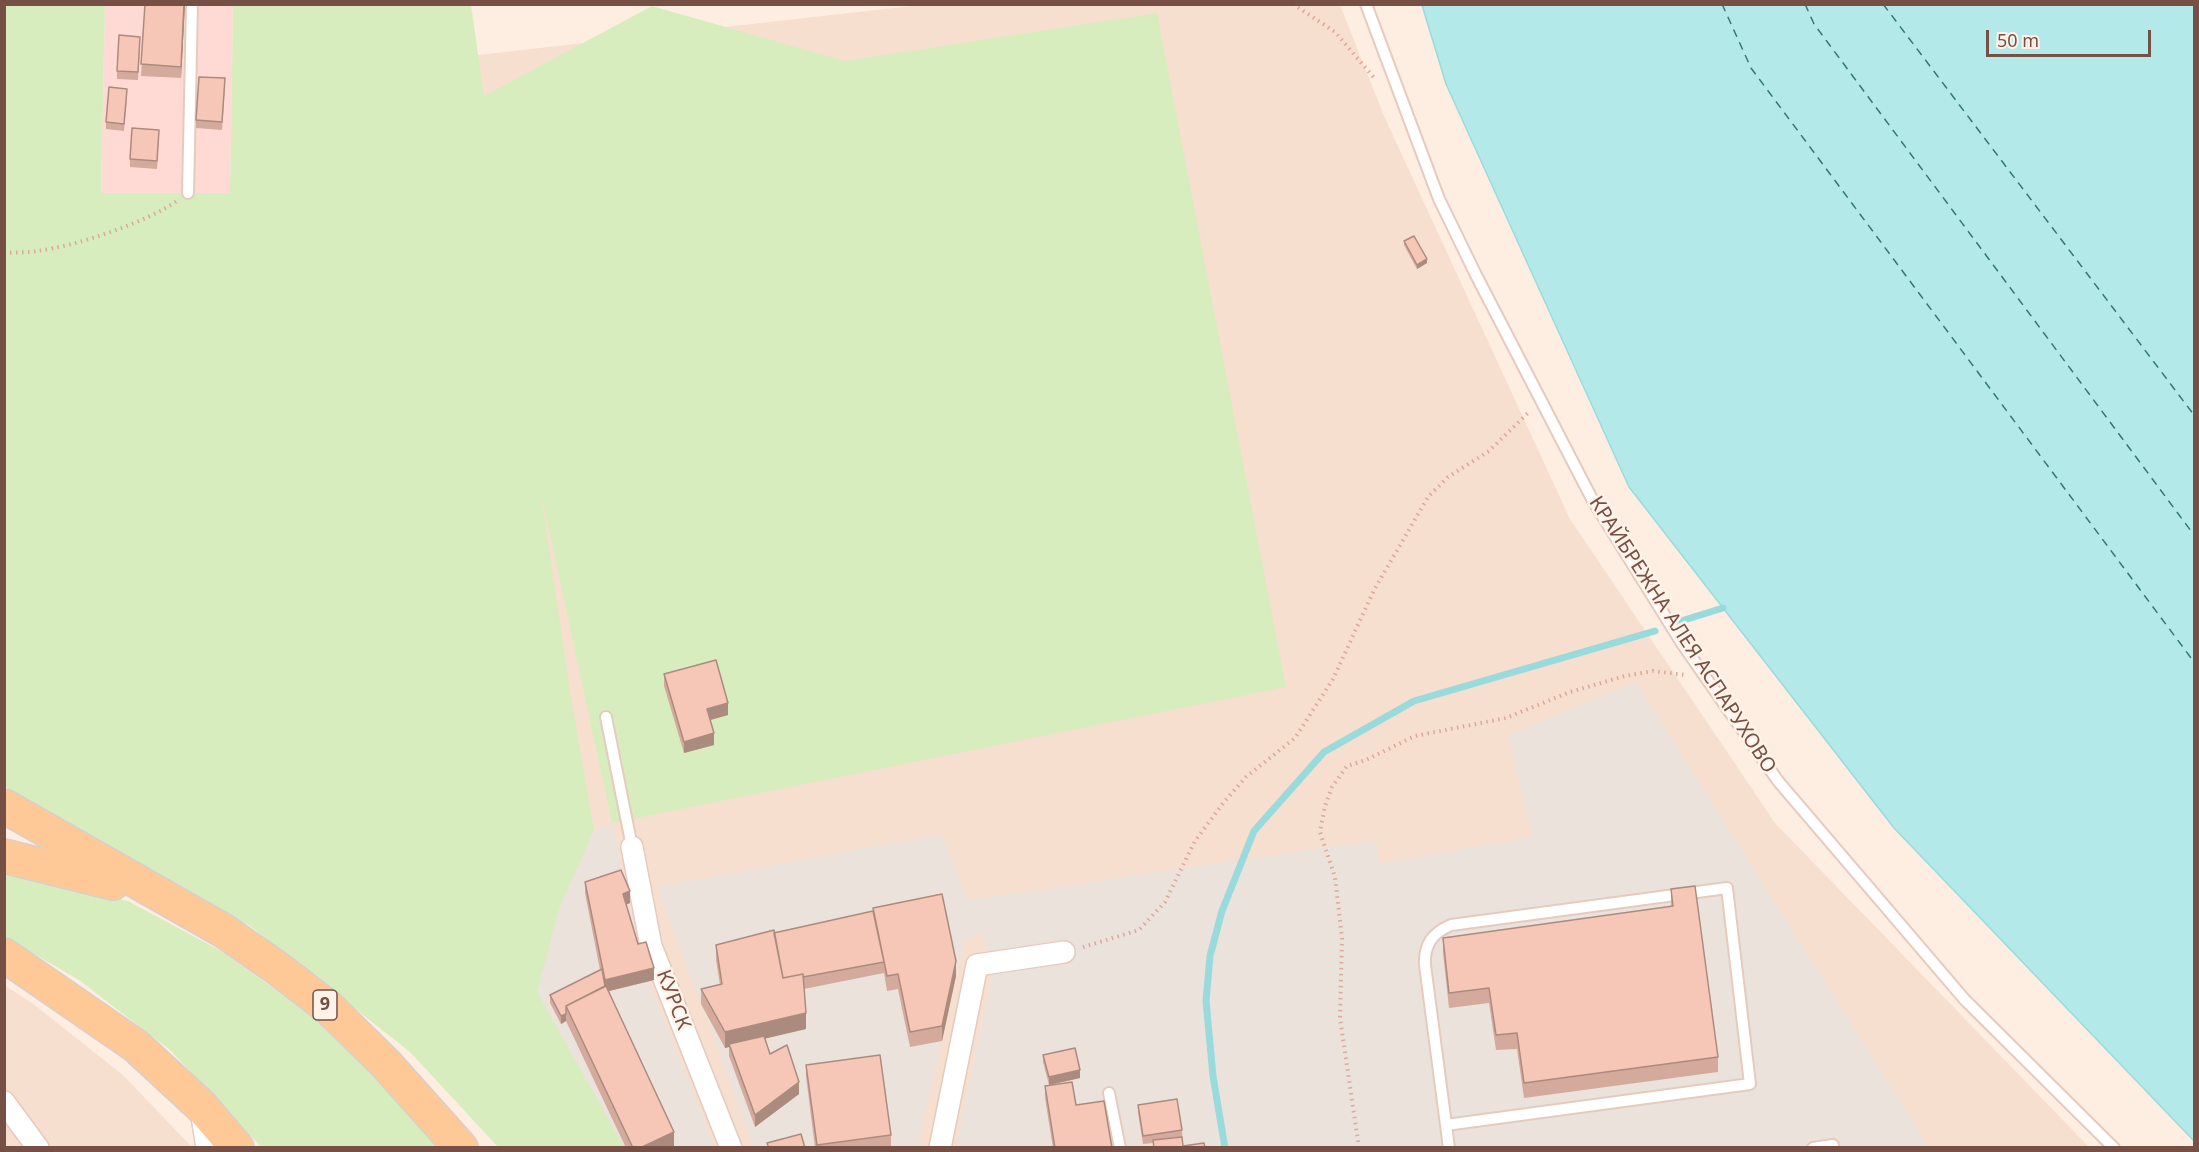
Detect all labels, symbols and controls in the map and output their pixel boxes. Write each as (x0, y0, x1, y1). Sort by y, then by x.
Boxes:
scale bar (1989, 18, 2154, 56)
text: 50 m (1997, 28, 2039, 52)
street label: КРАЙБРЕЖНА АЛЕЯ АСПАРУХОВО (1583, 492, 1781, 778)
street label: КУРСК (651, 967, 695, 1033)
road number: 9 (313, 990, 337, 1020)

